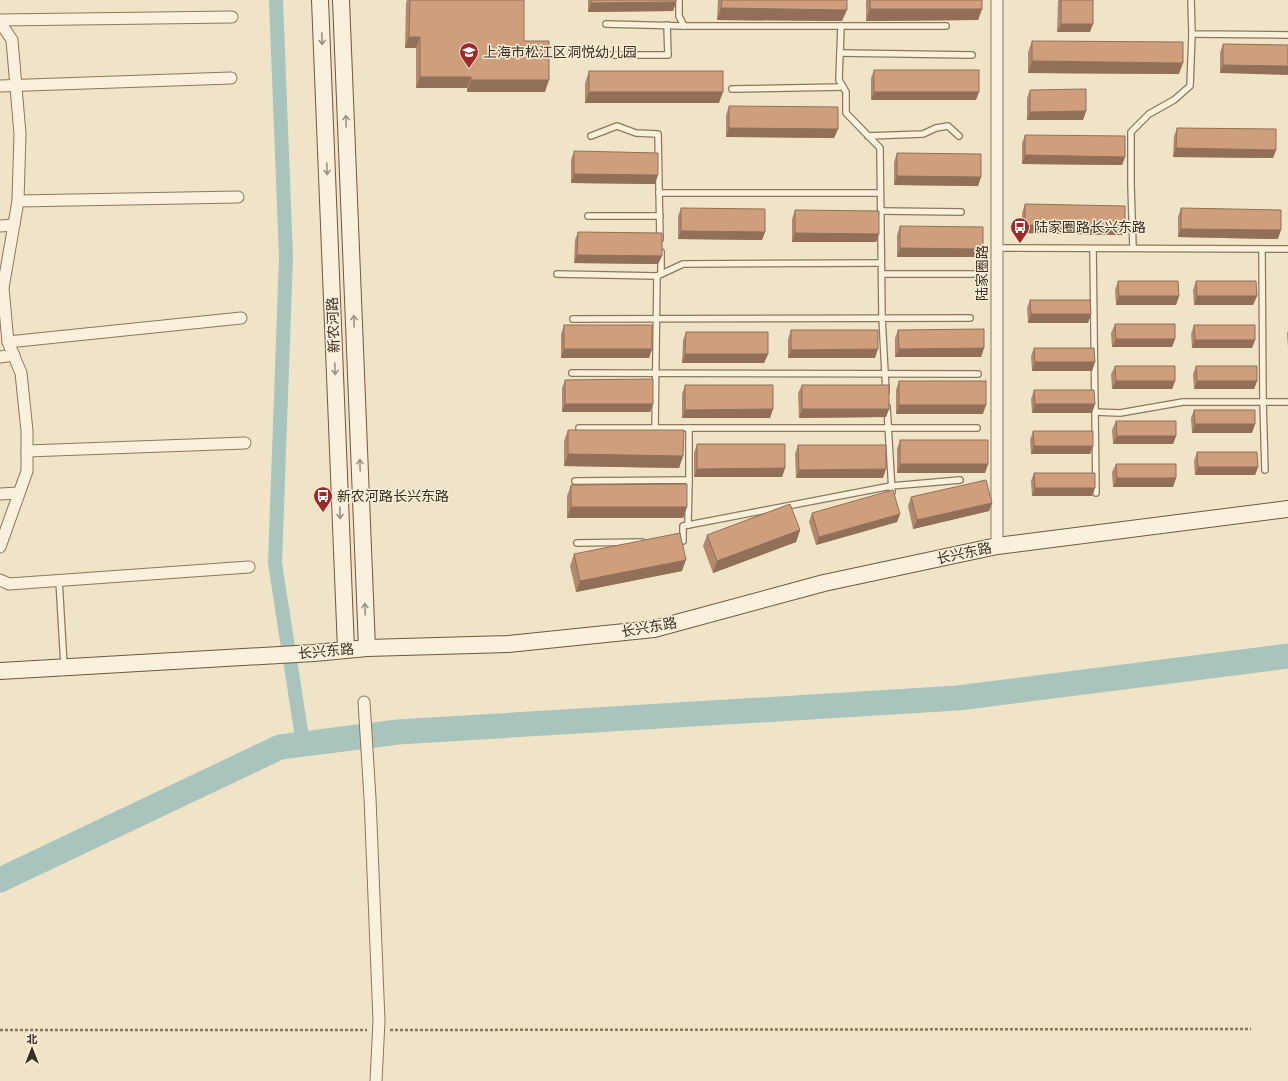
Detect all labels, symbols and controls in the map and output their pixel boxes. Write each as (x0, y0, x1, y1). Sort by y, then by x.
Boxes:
one-way arrow (318, 32, 325, 45)
school or university icon: 上海市松江区洞悦幼儿园 (458, 41, 480, 69)
place label: 上海市松江区洞悦幼儿园 (483, 42, 637, 63)
one-way arrow (342, 115, 349, 128)
one-way arrow (323, 162, 330, 175)
bus stop icon: 陆家圈路长兴东路 (1009, 216, 1031, 244)
place label: 陆家圈路长兴东路 (1034, 217, 1146, 238)
street label: 陆家圈路 (972, 245, 993, 301)
street label: 新农河路 (322, 297, 345, 353)
one-way arrow (350, 315, 357, 328)
one-way arrow (331, 362, 338, 375)
one-way arrow (356, 459, 363, 472)
bus stop icon: 新农河路长兴东路 (312, 485, 334, 513)
place label: 新农河路长兴东路 (337, 486, 449, 507)
one-way arrow (336, 506, 344, 519)
street label: 长兴东路 (935, 537, 994, 570)
one-way arrow (362, 603, 369, 616)
street label: 长兴东路 (620, 612, 678, 643)
street label: 长兴东路 (297, 639, 355, 664)
north arrow (12, 1029, 52, 1069)
text: 北 (27, 1031, 38, 1048)

